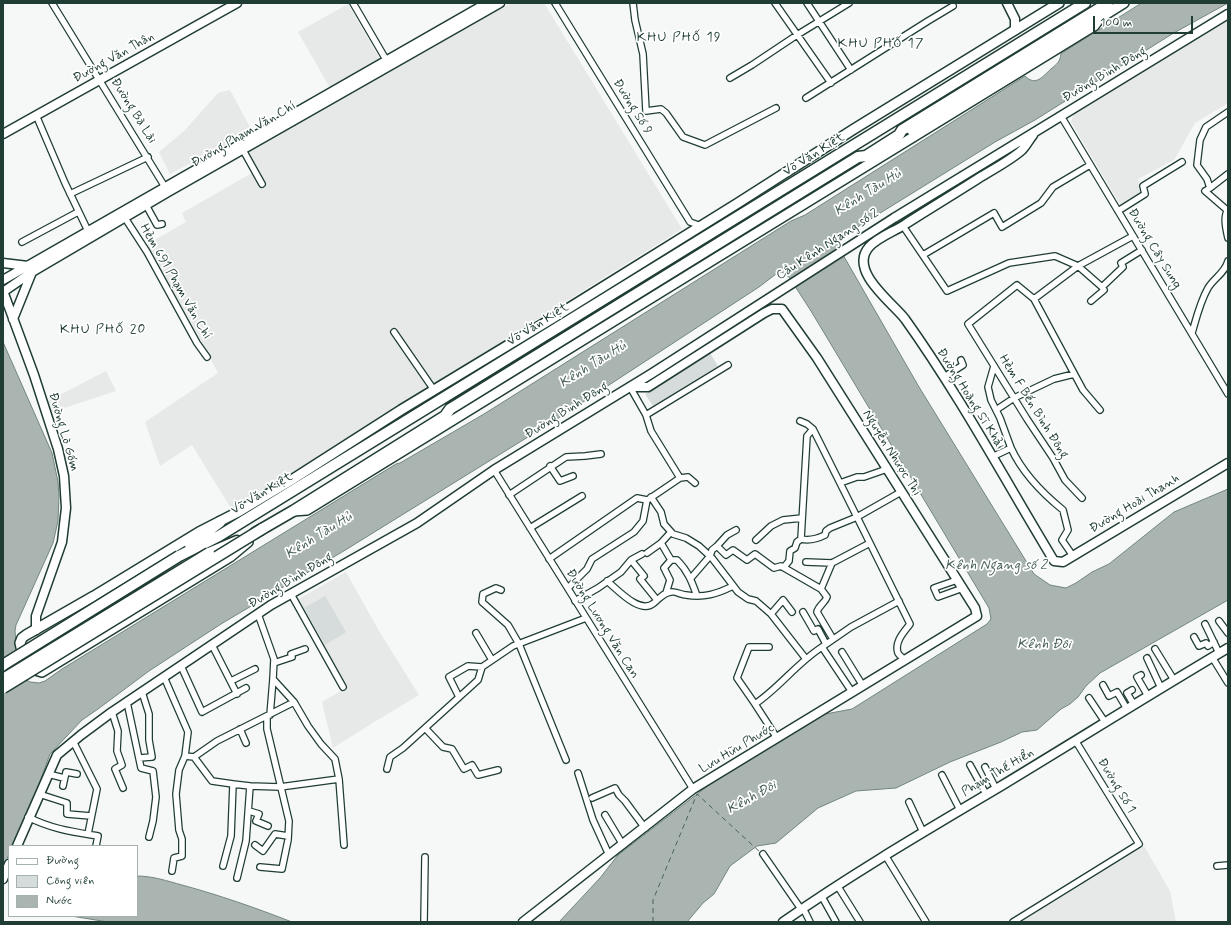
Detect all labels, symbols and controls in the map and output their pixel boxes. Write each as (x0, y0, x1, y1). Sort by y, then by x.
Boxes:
scale bar (1095, 8, 1195, 34)
text: 100 m (1100, 15, 1132, 31)
street label: Đường Văn Thân (71, 29, 157, 87)
district label: KHU PHỐ 19 (637, 30, 721, 46)
district label: KHU PHỐ 17 (840, 36, 922, 52)
street label: Đường Bình Đông (1060, 44, 1150, 106)
street label: Đường Bà Lài (107, 75, 159, 147)
street label: Đường Số 9 (609, 76, 655, 138)
street label: Đường Phạm Văn Chí (189, 99, 299, 171)
street label: Võ Văn Kiệt (780, 130, 848, 180)
water label: Kênh Tàu Hủ (831, 166, 905, 220)
street label: Cầu Kênh Ngang số 2 (774, 206, 882, 284)
street label: Đường Cây Sung (1124, 206, 1184, 292)
street label: Hẻm 691 Phạm Văn Chí (136, 222, 214, 342)
street label: Võ Văn Kiệt (504, 300, 572, 350)
district label: KHU PHỐ 20 (61, 322, 145, 338)
water label: Kênh Tàu Hủ (556, 338, 630, 392)
street label: Đường Hoàng Sĩ Khải (933, 346, 1007, 452)
street label: Hẻm F Bến Bình Đông (995, 352, 1071, 462)
street label: Đường Bình Đông (522, 379, 612, 443)
street label: Đường Lò Gốm (44, 391, 82, 473)
street label: Nguyễn Nhược Thị (858, 407, 924, 499)
street label: Võ Văn Kiệt (228, 469, 296, 519)
street label: Đường Hoài Thanh (1087, 471, 1183, 537)
water label: Kênh Tàu Hủ (282, 509, 356, 563)
street label: Đường Bình Đông (246, 550, 336, 612)
water label: Kênh Ngang số 2 (945, 558, 1047, 574)
street label: Đường Lương Văn Can (562, 566, 642, 682)
water label: Kênh Đôi (1017, 637, 1071, 653)
street label: Lưu Hữu Phước (697, 721, 777, 777)
street label: Phạm Thế Hiển (959, 745, 1037, 801)
street label: Đường Số 1 (1093, 756, 1139, 816)
water label: Kênh Đôi (724, 778, 780, 818)
legend (8, 845, 138, 917)
text: Đường (46, 853, 79, 869)
text: Công viên (46, 873, 94, 889)
text: Nước (46, 893, 72, 909)

